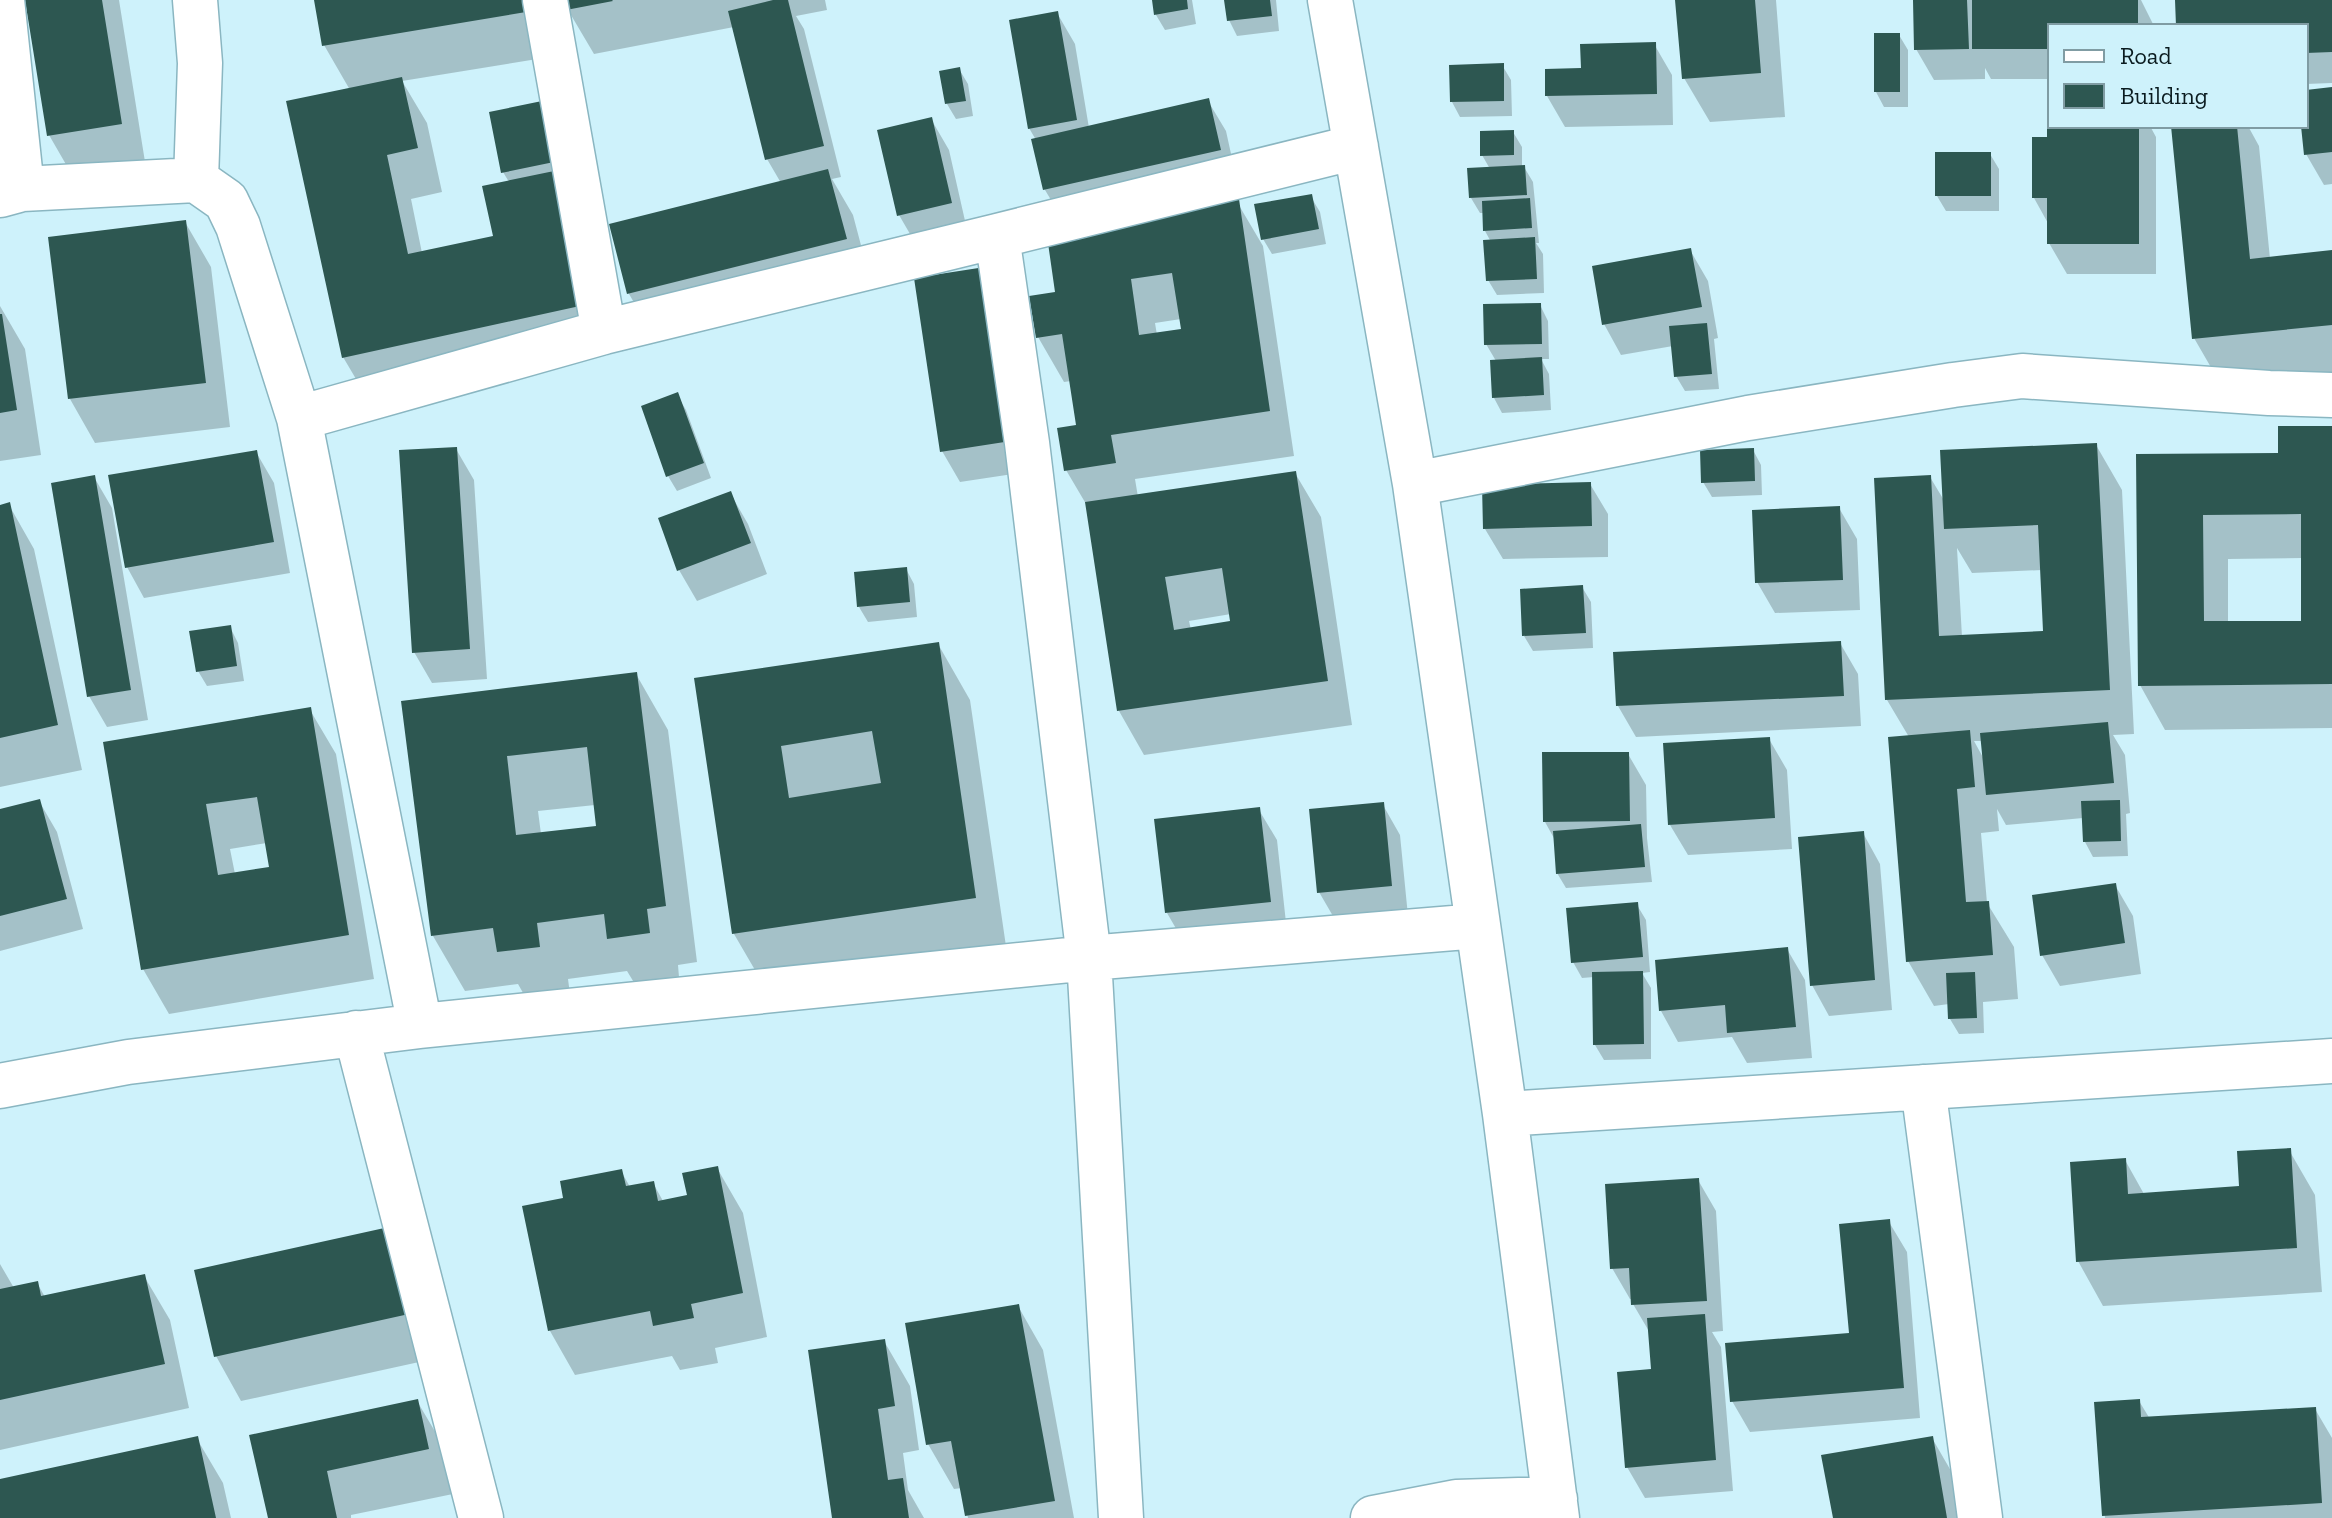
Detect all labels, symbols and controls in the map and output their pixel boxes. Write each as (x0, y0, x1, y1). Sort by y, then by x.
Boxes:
legend (2048, 24, 2308, 128)
text: Road (2120, 41, 2172, 70)
text: Building (2120, 81, 2208, 110)

